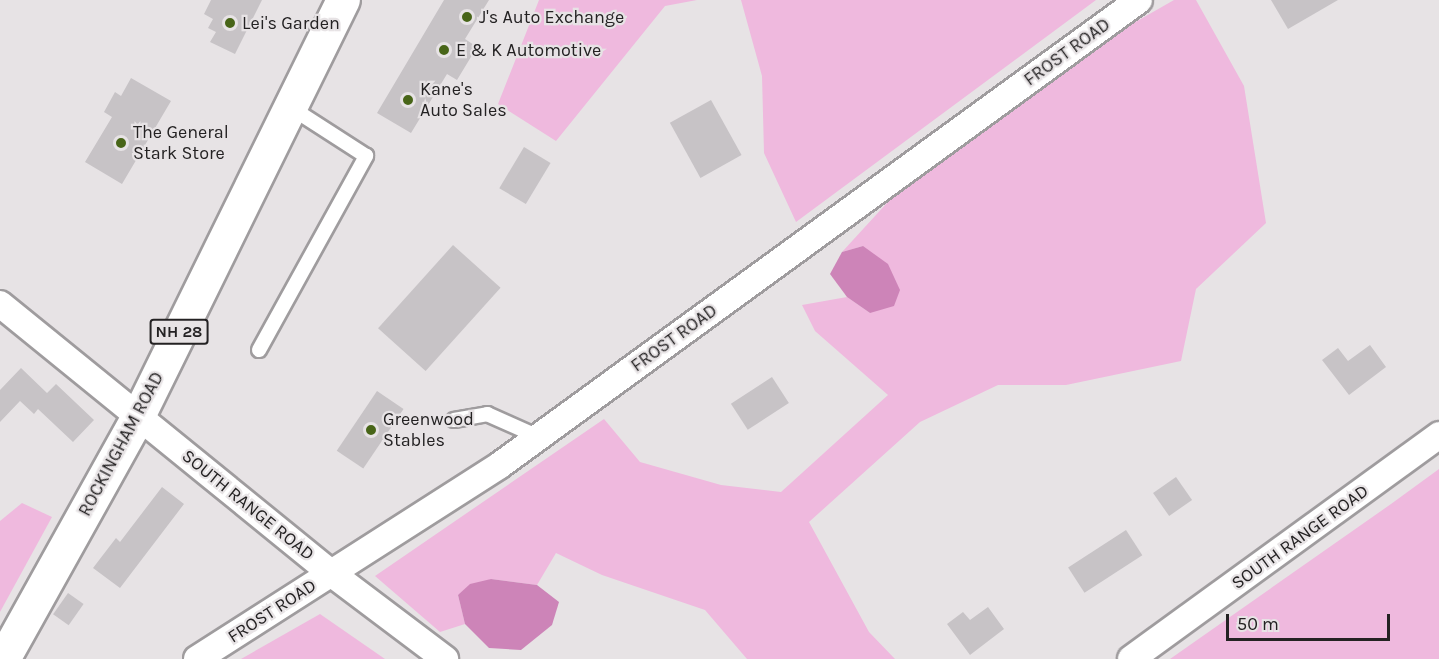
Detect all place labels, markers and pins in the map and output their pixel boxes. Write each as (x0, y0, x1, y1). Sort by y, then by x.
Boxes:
place label: J's Auto Exchange (479, 6, 624, 28)
marker: J's Auto Exchange (460, 10, 474, 24)
place label: Lei's Garden (242, 12, 340, 34)
marker: Lei's Garden (223, 16, 237, 30)
place label: E & K Automotive (456, 39, 601, 61)
marker: E & K Automotive (437, 43, 451, 57)
place label: Kane's Auto Sales (420, 79, 507, 122)
marker: Kane's Auto Sales (401, 93, 415, 107)
place label: The General Stark Store (133, 122, 229, 164)
marker: The General Stark Store (114, 136, 128, 150)
place label: Greenwood Stables (383, 409, 474, 452)
marker: Greenwood Stables (364, 423, 378, 437)

